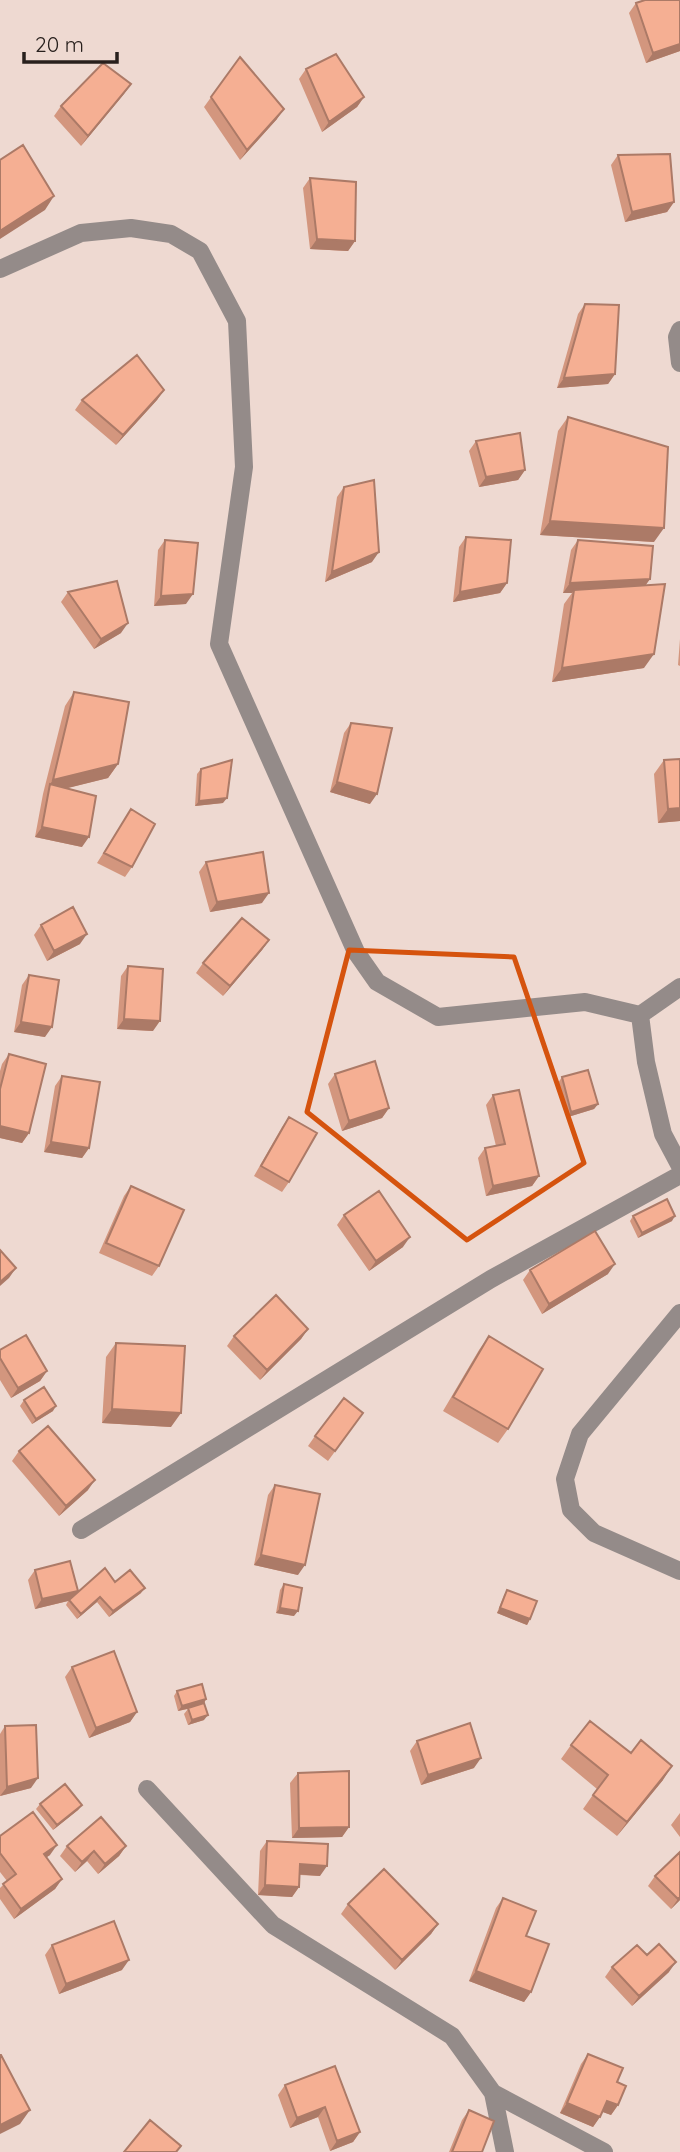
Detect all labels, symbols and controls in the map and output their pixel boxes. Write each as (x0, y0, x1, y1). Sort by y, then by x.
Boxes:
scale bar (24, 21, 117, 65)
text: 20 m (35, 31, 84, 57)

